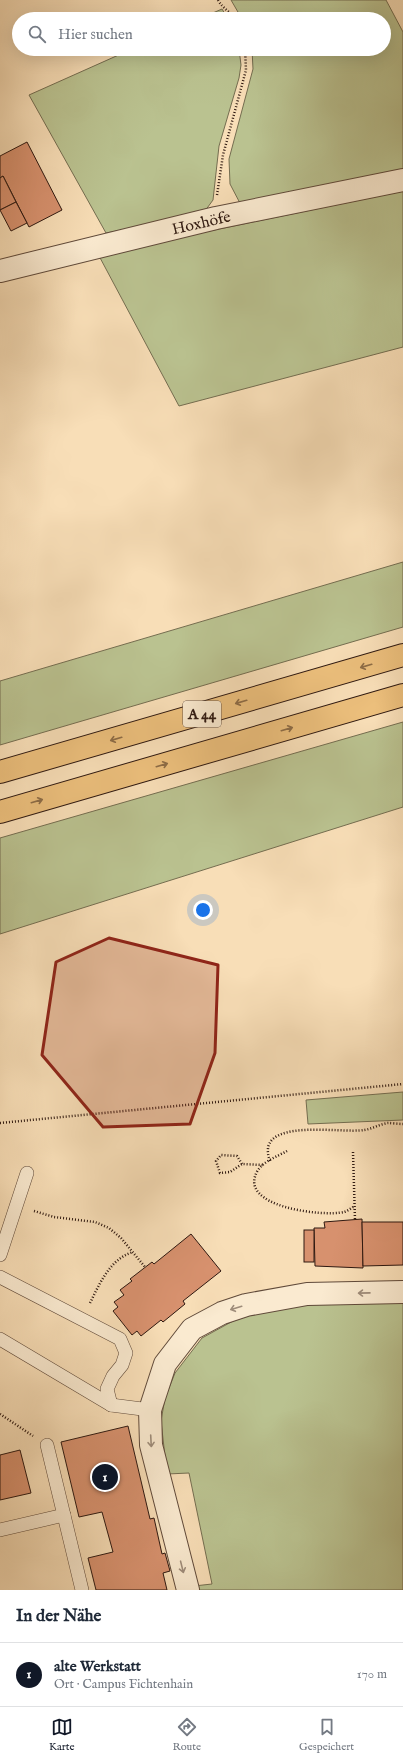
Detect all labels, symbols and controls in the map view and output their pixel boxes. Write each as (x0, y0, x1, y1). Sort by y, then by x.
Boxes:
search box (12, 12, 391, 56)
icon: search (26, 23, 48, 45)
text: Hier suchen (58, 25, 133, 44)
street label: Hoxhöfe (170, 207, 233, 240)
one-way arrow (359, 663, 372, 670)
one-way arrow (234, 699, 247, 706)
road number: A 44 (183, 701, 221, 727)
one-way arrow (280, 725, 293, 732)
one-way arrow (110, 736, 123, 743)
one-way arrow (156, 761, 169, 768)
one-way arrow (31, 797, 44, 804)
your location (193, 900, 213, 920)
one-way arrow (358, 1289, 371, 1297)
one-way arrow (229, 1305, 242, 1312)
one-way arrow (147, 1434, 155, 1447)
pin: 1 (92, 1462, 118, 1492)
one-way arrow (179, 1560, 186, 1573)
text: In der Nähe (16, 1606, 101, 1627)
text: alte Werkstatt (54, 1657, 141, 1676)
text: 1 (27, 1666, 31, 1683)
text: 170 m (357, 1666, 387, 1683)
text: Ort · Campus Fichtenhain (54, 1676, 193, 1693)
tab: Karte (49, 1716, 75, 1754)
tab: Route (172, 1716, 201, 1754)
tab: Gespeichert (299, 1716, 354, 1754)

